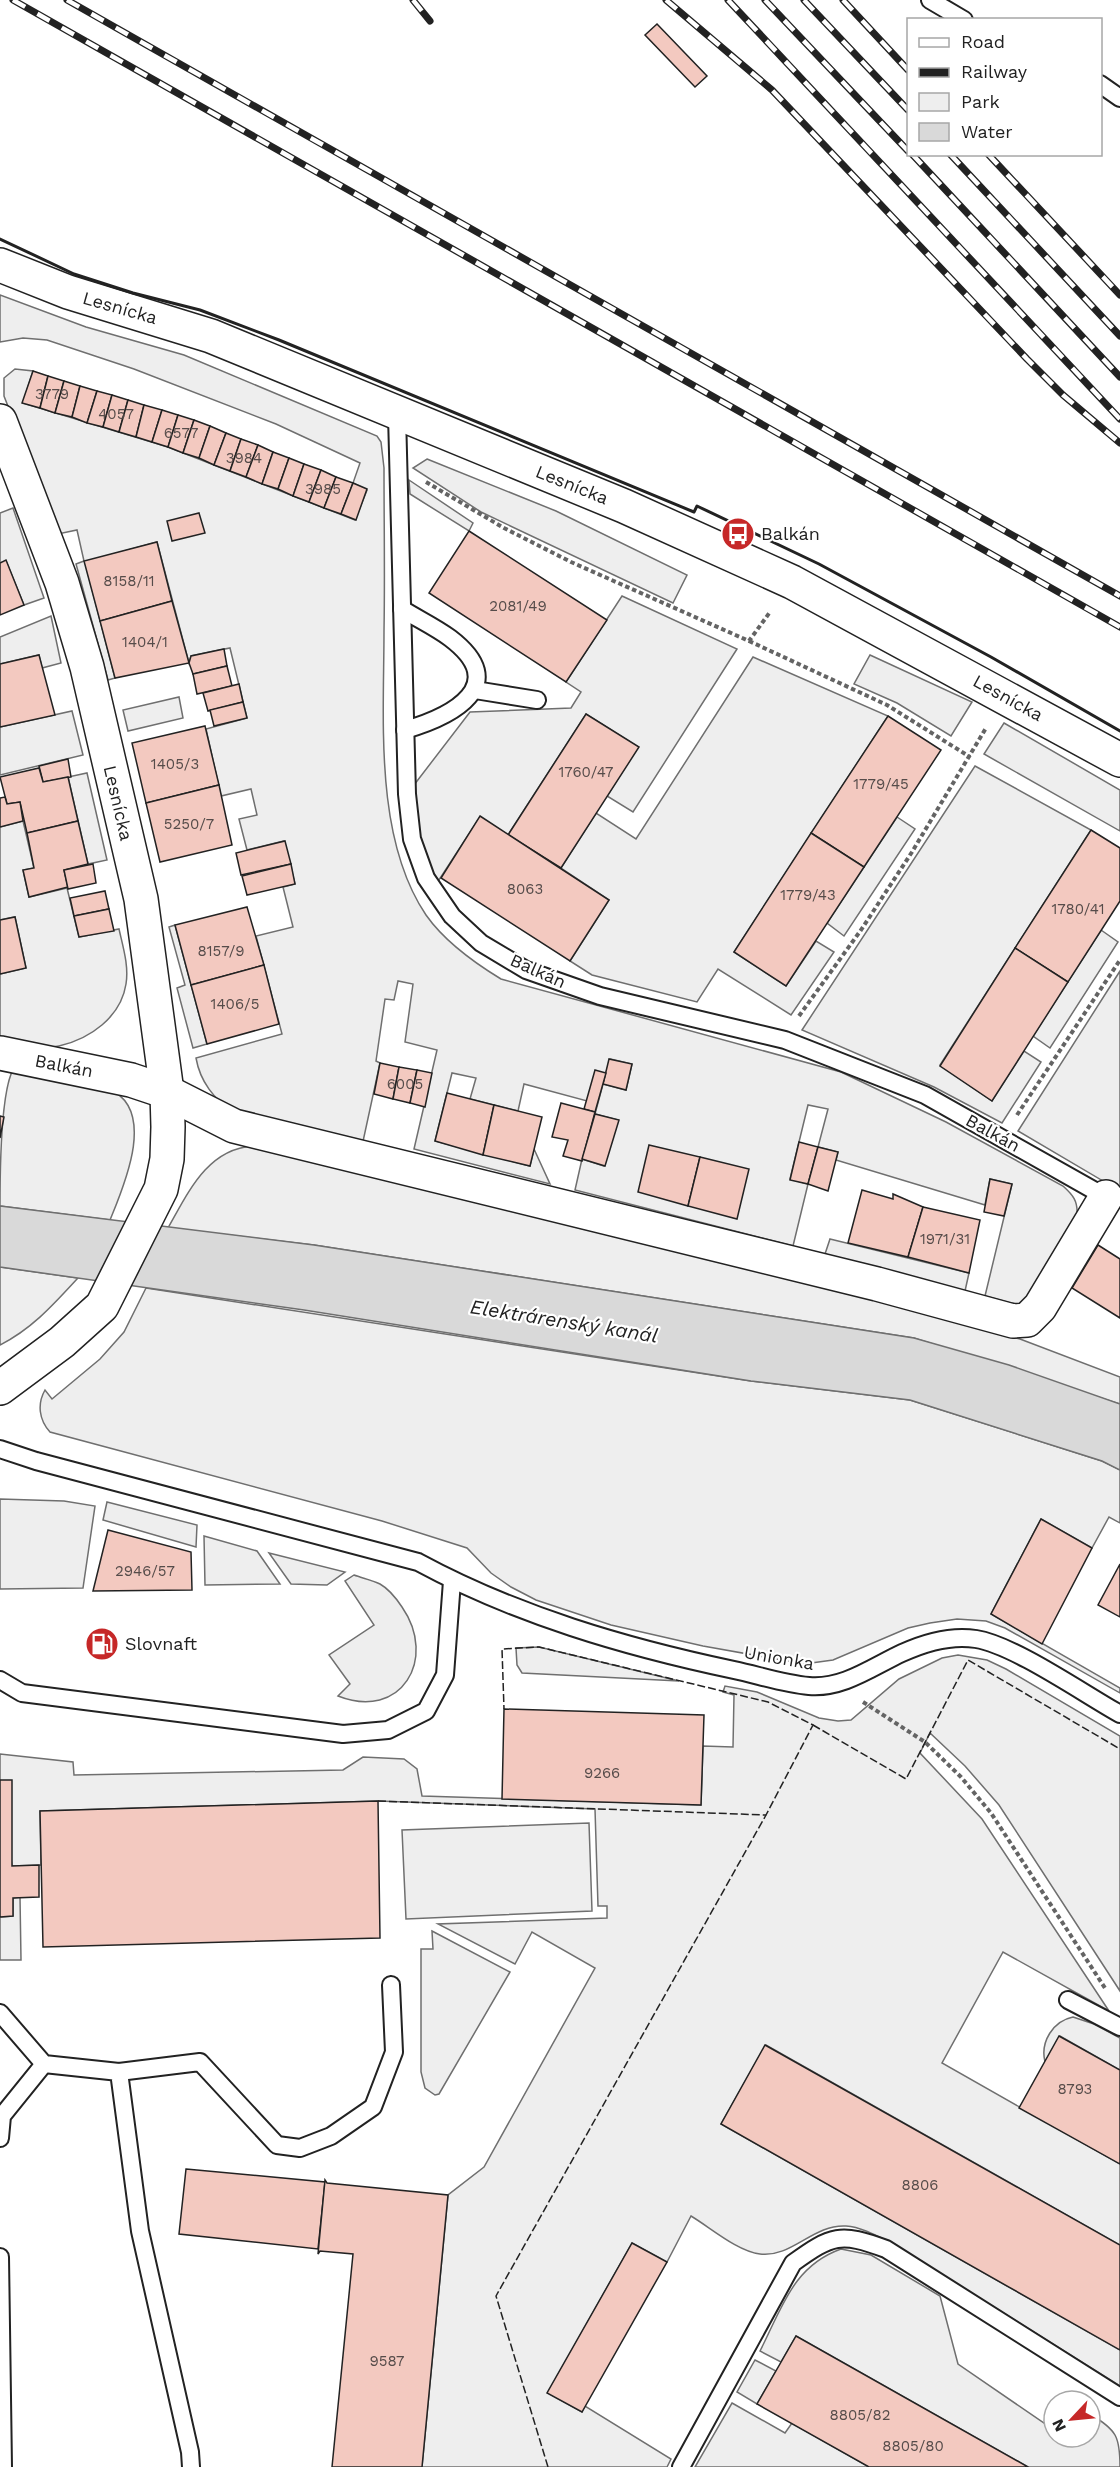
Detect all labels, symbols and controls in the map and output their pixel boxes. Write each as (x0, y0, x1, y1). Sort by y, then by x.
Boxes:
legend (907, 18, 1102, 156)
text: Road (961, 31, 1005, 52)
text: Railway (961, 61, 1028, 82)
text: Park (961, 91, 1000, 112)
text: Water (961, 121, 1013, 142)
street label: Lesnícka (80, 287, 160, 328)
house number: 3779 (35, 385, 69, 403)
house number: 4057 (98, 405, 134, 423)
house number: 6577 (164, 424, 198, 442)
house number: 3984 (226, 449, 262, 467)
street label: Lesnícka (533, 460, 612, 509)
house number: 3985 (305, 480, 341, 498)
bus stop icon: Balkán (720, 516, 756, 552)
place label: Balkán (761, 523, 820, 544)
house number: 8158/11 (103, 572, 155, 590)
house number: 2081/49 (489, 597, 547, 615)
house number: 1404/1 (122, 633, 168, 651)
street label: Lesnícka (970, 670, 1047, 725)
house number: 1405/3 (151, 755, 199, 773)
street label: Lesnícka (100, 763, 137, 843)
house number: 1760/47 (559, 763, 614, 781)
house number: 1779/45 (853, 775, 909, 793)
house number: 5250/7 (164, 815, 214, 833)
house number: 8063 (507, 880, 543, 898)
house number: 1779/43 (780, 886, 836, 904)
house number: 1780/41 (1051, 900, 1105, 918)
house number: 8157/9 (197, 942, 245, 960)
street label: Balkán (507, 949, 569, 992)
house number: 1406/5 (211, 995, 259, 1013)
street label: Balkán (33, 1050, 95, 1081)
house number: 6005 (387, 1075, 423, 1093)
street label: Balkán (962, 1109, 1024, 1156)
house number: 1971/31 (920, 1230, 970, 1248)
water label: Elektrárenský kanál (468, 1294, 660, 1348)
house number: 2946/57 (115, 1562, 175, 1580)
fuel station icon: Slovnaft (84, 1626, 120, 1662)
place label: Slovnaft (125, 1633, 198, 1654)
street label: Unionka (742, 1641, 816, 1674)
house number: 9266 (584, 1764, 620, 1782)
house number: 8793 (1058, 2080, 1092, 2098)
house number: 8806 (902, 2176, 938, 2194)
house number: 9587 (369, 2352, 405, 2370)
north arrow (1042, 2389, 1102, 2449)
house number: 8805/82 (830, 2406, 890, 2424)
text: N (1048, 2416, 1070, 2435)
house number: 8805/80 (882, 2437, 944, 2455)

